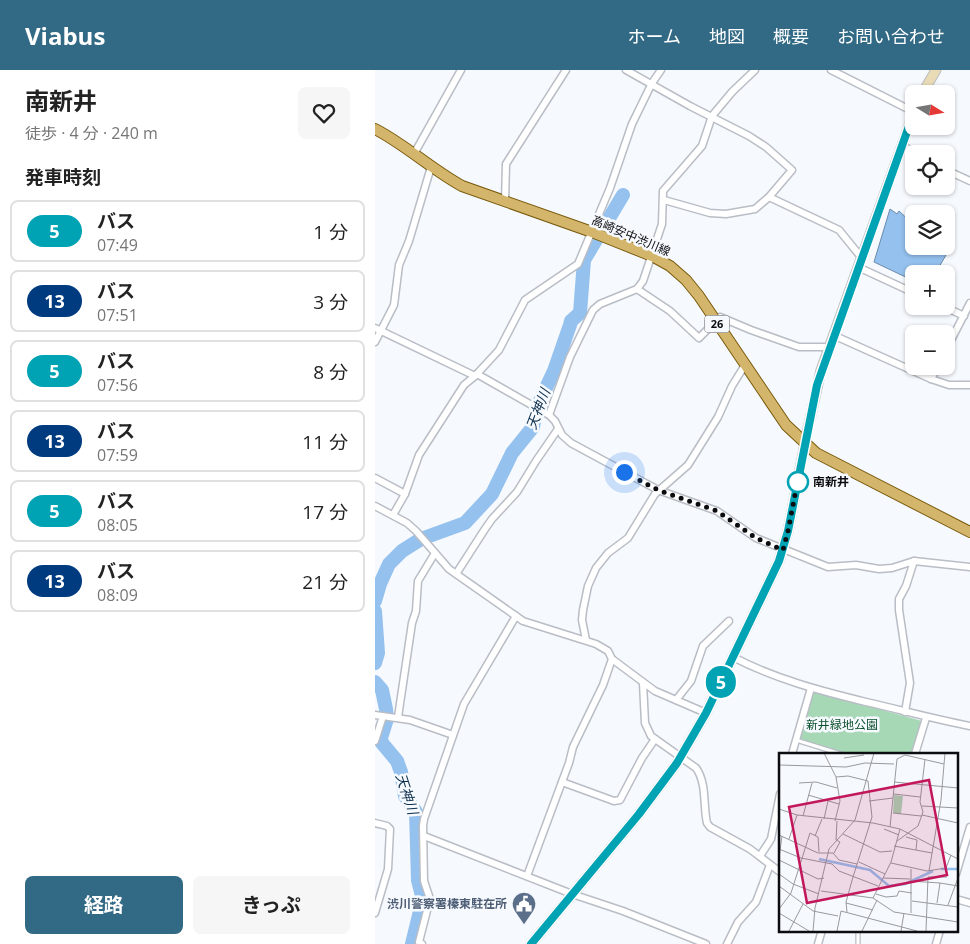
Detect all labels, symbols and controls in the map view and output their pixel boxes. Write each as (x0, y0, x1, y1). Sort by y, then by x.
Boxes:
text: Viabus (25, 19, 105, 52)
text: ホーム (628, 24, 681, 48)
text: 地図 (709, 24, 745, 48)
text: 概要 (773, 24, 809, 48)
text: お問い合わせ (837, 24, 945, 48)
text: 南新井 (25, 84, 97, 117)
north arrow (905, 85, 955, 135)
map controls (905, 85, 955, 375)
button: heart (298, 87, 350, 139)
text: 徒歩 · 4 分 · 240 m (25, 122, 158, 144)
button: locate (905, 145, 955, 195)
text: 発車時刻 (25, 164, 101, 190)
button: layers (905, 205, 955, 255)
text: バス (97, 208, 135, 234)
street label: 高崎安中渋川線 (589, 211, 673, 260)
text: 5 (49, 219, 60, 243)
text: 1 分 (313, 219, 348, 245)
text: 07:49 (97, 234, 138, 256)
button: + (905, 265, 955, 315)
text: バス (97, 278, 135, 304)
text: 13 (44, 289, 65, 313)
text: 3 分 (313, 289, 348, 315)
text: 07:51 (97, 304, 138, 326)
road number: 26 (705, 315, 729, 332)
button: − (905, 325, 955, 375)
text: バス (97, 348, 135, 374)
text: 5 (49, 359, 60, 383)
text: 8 分 (313, 359, 348, 385)
text: 07:56 (97, 374, 138, 396)
water label: 天神川 (521, 384, 555, 432)
text: バス (97, 418, 135, 444)
text: 13 (44, 429, 65, 453)
text: 11 分 (302, 429, 348, 455)
text: 07:59 (97, 444, 138, 466)
your location (612, 460, 637, 485)
marker: 南新井 (787, 471, 809, 493)
place label: 南新井 (813, 473, 849, 490)
text: バス (97, 488, 135, 514)
text: 5 (49, 499, 60, 523)
text: 17 分 (302, 499, 348, 525)
text: 08:05 (97, 514, 138, 536)
text: バス (97, 558, 135, 584)
text: 13 (44, 569, 65, 593)
text: 21 分 (302, 569, 348, 595)
text: 08:09 (97, 584, 138, 606)
line badge: 5 (705, 666, 737, 698)
text: 5 (716, 670, 726, 694)
park label: 新井緑地公園 (806, 716, 878, 733)
inset map (779, 753, 957, 932)
water label: 天神川 (392, 771, 424, 819)
button: 経路 (25, 876, 183, 934)
button: きっぷ (193, 876, 350, 934)
public building icon: 渋川警察署榛東駐在所 (511, 891, 537, 925)
place label: 渋川警察署榛東駐在所 (387, 895, 507, 912)

